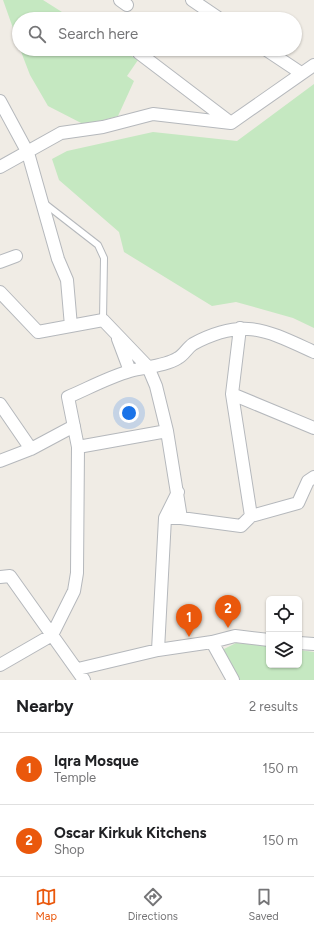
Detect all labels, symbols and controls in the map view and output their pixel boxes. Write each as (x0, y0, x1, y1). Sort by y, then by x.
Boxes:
search box (12, 12, 302, 56)
icon: search (26, 23, 48, 45)
text: Search here (58, 25, 138, 43)
your location (119, 403, 139, 423)
pin: 2 (215, 595, 241, 628)
map controls (266, 596, 302, 668)
button: locate (266, 596, 302, 632)
pin: 1 (176, 604, 202, 637)
button: layers (266, 632, 302, 668)
text: Nearby (16, 696, 74, 716)
text: 2 results (249, 699, 298, 714)
text: Iqra Mosque (54, 752, 139, 770)
text: 1 (26, 761, 32, 776)
text: 150 m (263, 761, 298, 776)
text: Temple (54, 770, 96, 785)
text: Oscar Kirkuk Kitchens (54, 824, 206, 842)
text: 2 (25, 833, 33, 848)
text: 150 m (263, 833, 298, 848)
text: Shop (54, 842, 84, 857)
tab: Map (35, 886, 57, 923)
tab: Directions (128, 886, 178, 923)
tab: Saved (248, 886, 279, 923)

